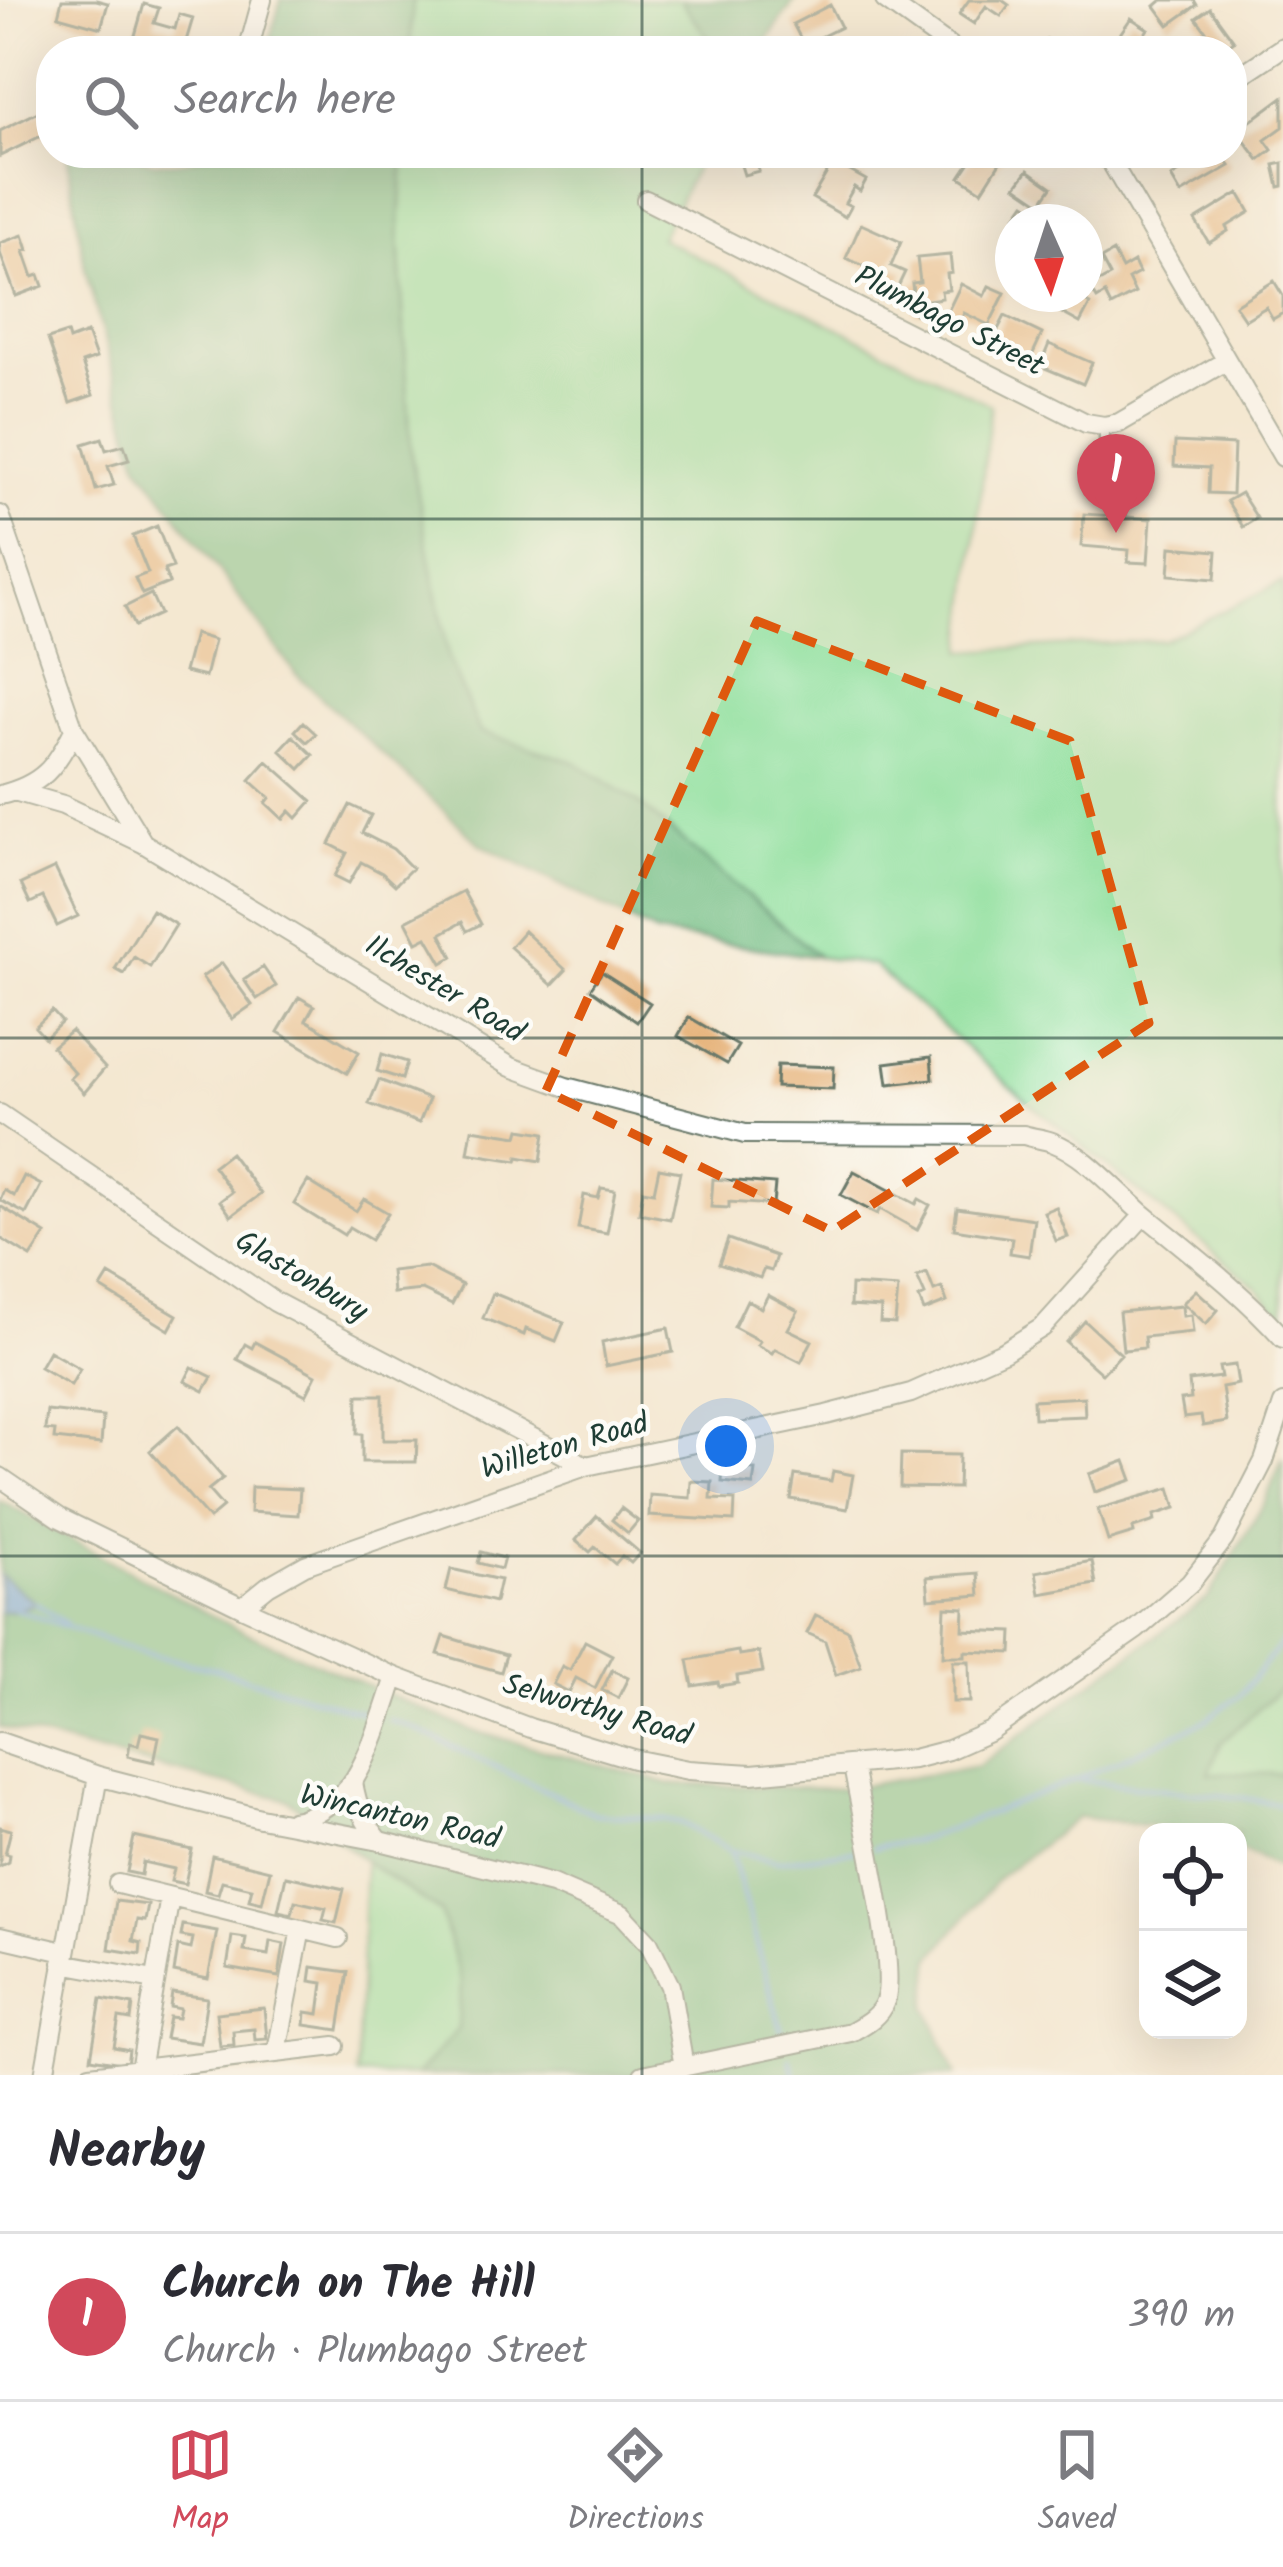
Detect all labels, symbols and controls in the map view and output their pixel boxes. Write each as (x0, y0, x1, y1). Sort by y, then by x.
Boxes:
search box (36, 36, 1247, 168)
text: Search here (174, 66, 396, 138)
icon: search (78, 69, 144, 135)
north arrow (995, 204, 1103, 312)
street label: Plumbago Street (846, 253, 1053, 391)
pin: 1 (1077, 434, 1155, 533)
street label: Ilchester Road (355, 923, 534, 1057)
street label: Glastonbury (225, 1218, 378, 1336)
street label: Willeton Road (476, 1400, 655, 1494)
your location (696, 1416, 756, 1476)
street label: Selworthy Road (497, 1661, 698, 1761)
street label: Wincanton Road (296, 1772, 505, 1864)
map controls (1139, 1823, 1247, 2039)
button: locate (1139, 1823, 1247, 1931)
button: layers (1139, 1931, 1247, 2039)
text: Nearby (48, 2113, 205, 2194)
text: Church on The Hill (162, 2250, 535, 2322)
text: 1 (81, 2286, 93, 2348)
text: 390 m (1128, 2286, 1235, 2348)
text: Church · Plumbago Street (162, 2322, 587, 2384)
tab: Map (167, 2422, 233, 2547)
tab: Directions (567, 2422, 704, 2547)
tab: Saved (1038, 2422, 1116, 2547)

